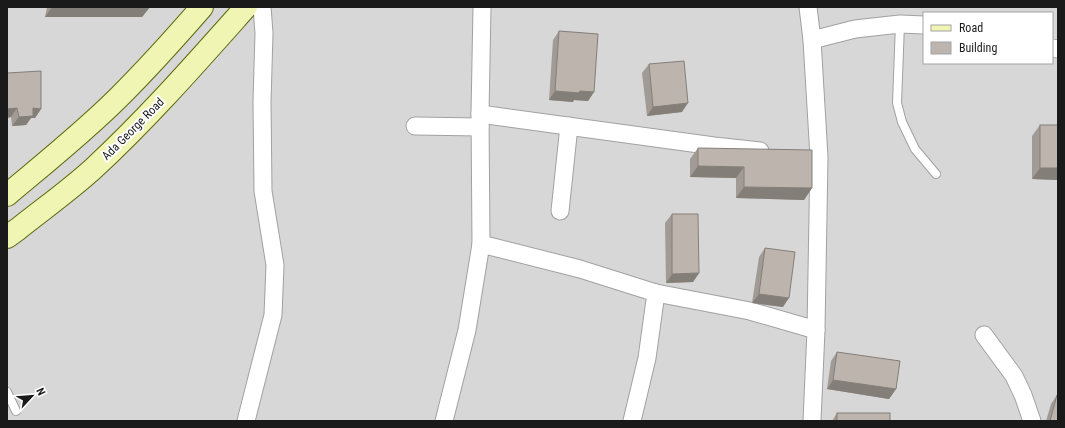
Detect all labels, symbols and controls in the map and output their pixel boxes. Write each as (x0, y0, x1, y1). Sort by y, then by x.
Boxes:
legend (923, 12, 1053, 64)
text: Road (959, 21, 983, 35)
text: Building (959, 41, 997, 55)
street label: Ada George Road (99, 95, 167, 163)
north arrow (12, 376, 52, 416)
text: N (33, 386, 48, 398)

